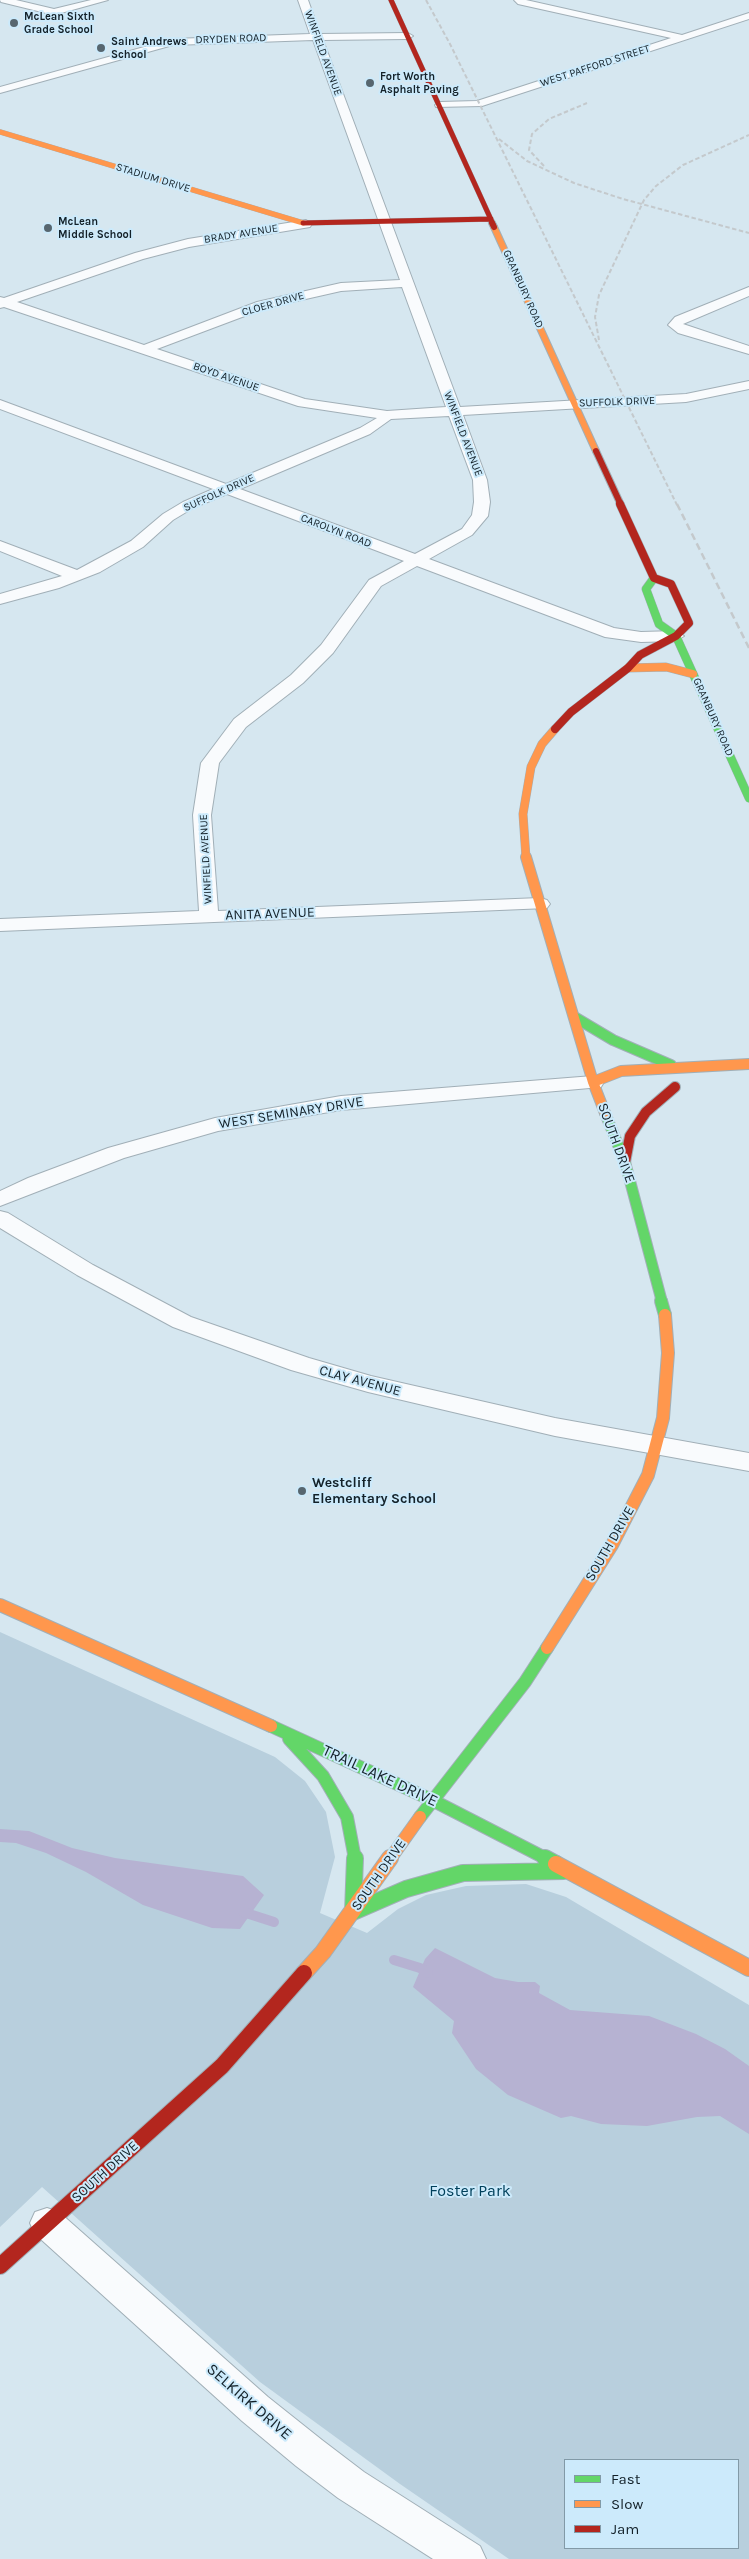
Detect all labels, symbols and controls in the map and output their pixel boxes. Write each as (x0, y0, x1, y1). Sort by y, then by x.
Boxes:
street label: WINFIELD AVENUE (301, 9, 345, 97)
place label: McLean Sixth Grade School (24, 10, 95, 36)
marker: McLean Sixth Grade School (8, 17, 20, 29)
street label: DRYDEN ROAD (195, 31, 267, 47)
place label: Saint Andrews School (111, 35, 187, 61)
marker: Saint Andrews School (95, 42, 107, 54)
street label: WEST PAFFORD STREET (538, 42, 652, 90)
place label: Fort Worth Asphalt Paving (380, 70, 459, 96)
marker: Fort Worth Asphalt Paving (364, 77, 376, 89)
street label: STADIUM DRIVE (114, 160, 192, 196)
place label: McLean Middle School (58, 215, 132, 241)
marker: McLean Middle School (42, 222, 54, 234)
street label: BRADY AVENUE (203, 222, 279, 246)
street label: GRANBURY ROAD (500, 248, 546, 330)
street label: CLOER DRIVE (240, 289, 306, 319)
street label: BOYD AVENUE (191, 360, 261, 394)
street label: WINFIELD AVENUE (441, 390, 485, 478)
street label: SUFFOLK DRIVE (579, 394, 655, 410)
street label: SUFFOLK DRIVE (181, 471, 257, 515)
street label: CAROLYN ROAD (299, 511, 373, 551)
street label: GRANBURY ROAD (690, 676, 736, 758)
street label: WINFIELD AVENUE (197, 814, 215, 904)
street label: ANITA AVENUE (225, 904, 315, 924)
street label: WEST SEMINARY DRIVE (218, 1093, 364, 1133)
street label: SOUTH DRIVE (594, 1101, 638, 1185)
street label: CLAY AVENUE (317, 1362, 403, 1400)
place label: Westcliff Elementary School (312, 1475, 436, 1508)
marker: Westcliff Elementary School (296, 1485, 308, 1497)
street label: SOUTH DRIVE (582, 1504, 638, 1584)
street label: TRAIL LAKE DRIVE (319, 1741, 441, 1811)
street label: SOUTH DRIVE (348, 1836, 410, 1914)
street label: SOUTH DRIVE (68, 2138, 142, 2206)
park label: Foster Park (429, 2181, 511, 2201)
street label: SELKIRK DRIVE (203, 2360, 295, 2444)
legend (564, 2459, 739, 2549)
text: Fast (611, 2470, 640, 2488)
text: Slow (611, 2495, 643, 2513)
text: Jam (611, 2520, 639, 2538)

